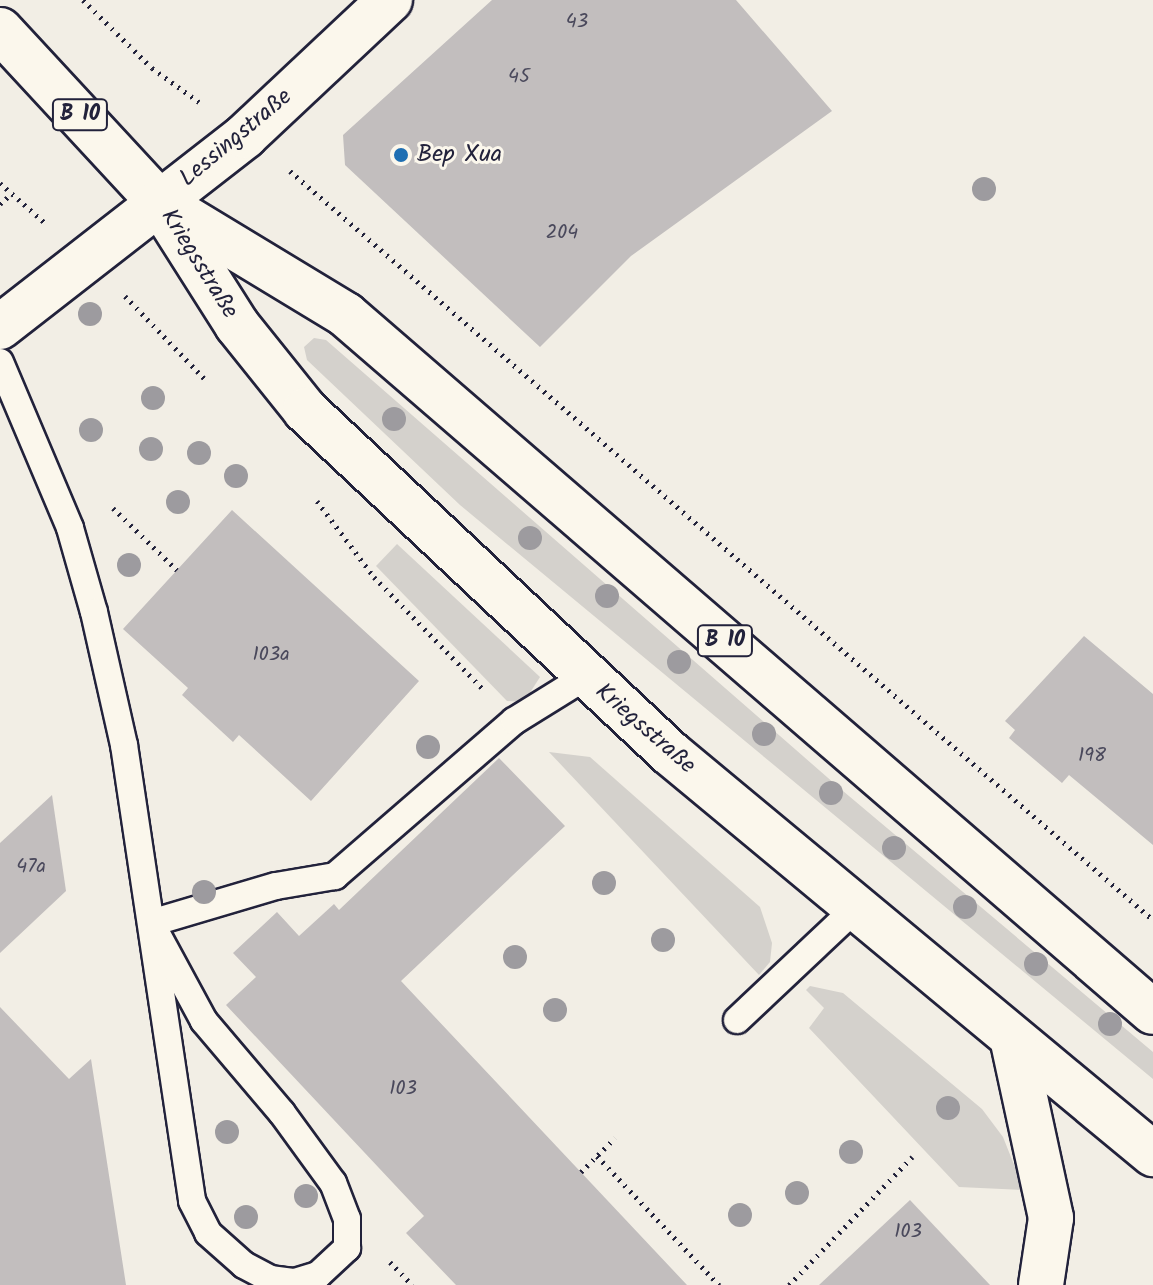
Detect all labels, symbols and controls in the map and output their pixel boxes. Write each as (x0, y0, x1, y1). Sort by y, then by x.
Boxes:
house number: 43 (566, 10, 588, 34)
house number: 45 (508, 65, 530, 89)
street label: Lessingstraße (174, 83, 298, 193)
road number: B 10 (50, 97, 110, 133)
place label: Bep Xua (417, 141, 502, 169)
marker: Bep Xua (392, 146, 410, 164)
street label: Kriegsstraße (154, 204, 244, 324)
house number: 204 (546, 221, 578, 245)
road number: B 10 (695, 623, 755, 659)
house number: 103a (252, 643, 290, 667)
street label: Kriegsstraße (589, 678, 701, 780)
house number: 198 (1078, 744, 1106, 768)
house number: 47a (16, 855, 46, 879)
house number: 103 (389, 1077, 417, 1101)
house number: 103 (894, 1220, 922, 1244)

